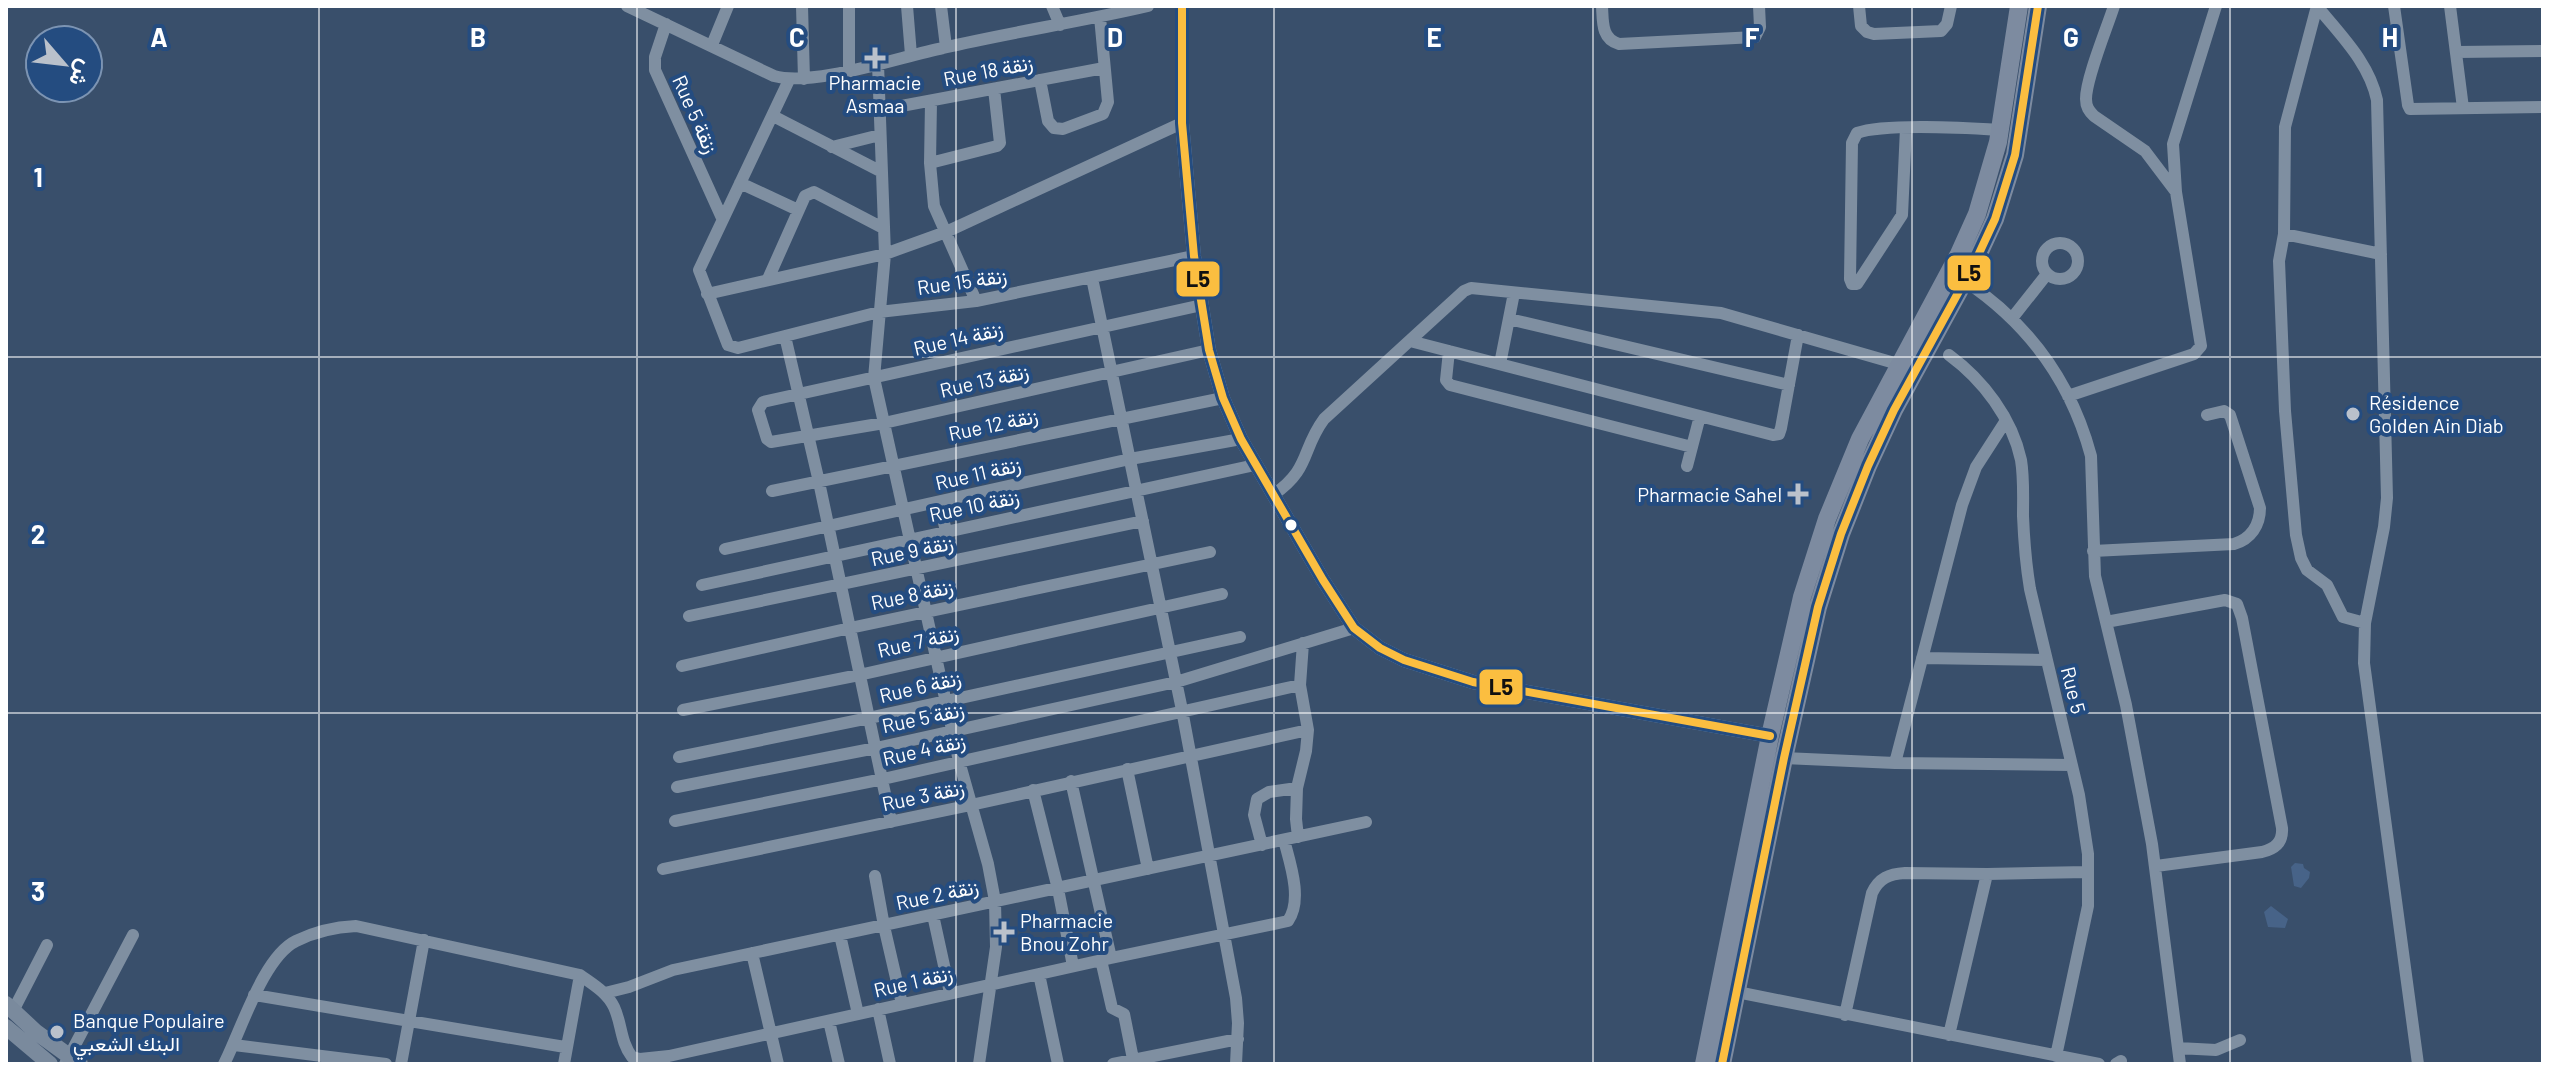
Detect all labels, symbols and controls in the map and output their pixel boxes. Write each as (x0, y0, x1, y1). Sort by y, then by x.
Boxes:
text: A (150, 21, 168, 52)
text: B (470, 21, 486, 52)
text: C (789, 21, 805, 52)
text: D (1107, 21, 1123, 52)
text: E (1426, 21, 1442, 52)
text: F (1745, 21, 1760, 52)
text: G (2063, 21, 2079, 52)
text: H (2382, 21, 2398, 52)
north arrow (24, 24, 104, 104)
marker: Pharmacie Asmaa (866, 49, 884, 67)
street label: Rue 18 زنقة (941, 50, 1035, 92)
text: ش (63, 55, 100, 92)
place label: Pharmacie Asmaa (828, 70, 922, 117)
street label: Rue 5 زنقة (666, 71, 724, 158)
text: 1 (33, 161, 43, 192)
line badge: L5 (1946, 254, 1992, 292)
text: L5 (1957, 259, 1981, 285)
line badge: L5 (1175, 260, 1221, 298)
street label: Rue 15 زنقة (916, 263, 1009, 301)
text: L5 (1186, 265, 1210, 291)
street label: Rue 14 زنقة (911, 316, 1006, 362)
street label: Rue 13 زنقة (937, 358, 1031, 404)
place label: Résidence Golden Ain Diab (2369, 390, 2504, 437)
street label: Rue 12 زنقة (946, 403, 1040, 447)
marker: Résidence Golden Ain Diab (2344, 405, 2362, 423)
street label: Rue 11 زنقة (933, 451, 1024, 496)
place label: Pharmacie Sahel (1637, 482, 1782, 506)
street label: Rue 10 زنقة (927, 484, 1022, 528)
marker: Pharmacie Sahel (1789, 485, 1807, 503)
unlabelled marker (1283, 517, 1299, 533)
text: 2 (31, 518, 45, 549)
street label: Rue 9 زنقة (869, 530, 956, 572)
street label: Rue 8 زنقة (869, 574, 956, 616)
street label: Rue 7 زنقة (875, 620, 961, 664)
street label: Rue 5 (2057, 664, 2091, 716)
street label: Rue 6 زنقة (877, 665, 964, 709)
line badge: L5 (1478, 668, 1524, 706)
text: L5 (1489, 673, 1513, 699)
street label: Rue 5 زنقة (880, 697, 967, 739)
street label: Rue 4 زنقة (880, 728, 968, 772)
street label: Rue 3 زنقة (880, 775, 967, 817)
street label: Rue 2 زنقة (893, 874, 981, 916)
text: 3 (31, 875, 45, 906)
place label: Pharmacie Bnou Zohr (1020, 908, 1113, 955)
marker: Pharmacie Bnou Zohr (995, 923, 1013, 941)
street label: Rue 1 زنقة (871, 960, 955, 1004)
place label: Banque Populaire البنك الشعبي (73, 1008, 225, 1061)
marker: Banque Populaire البنك الشعبي (48, 1023, 66, 1041)

